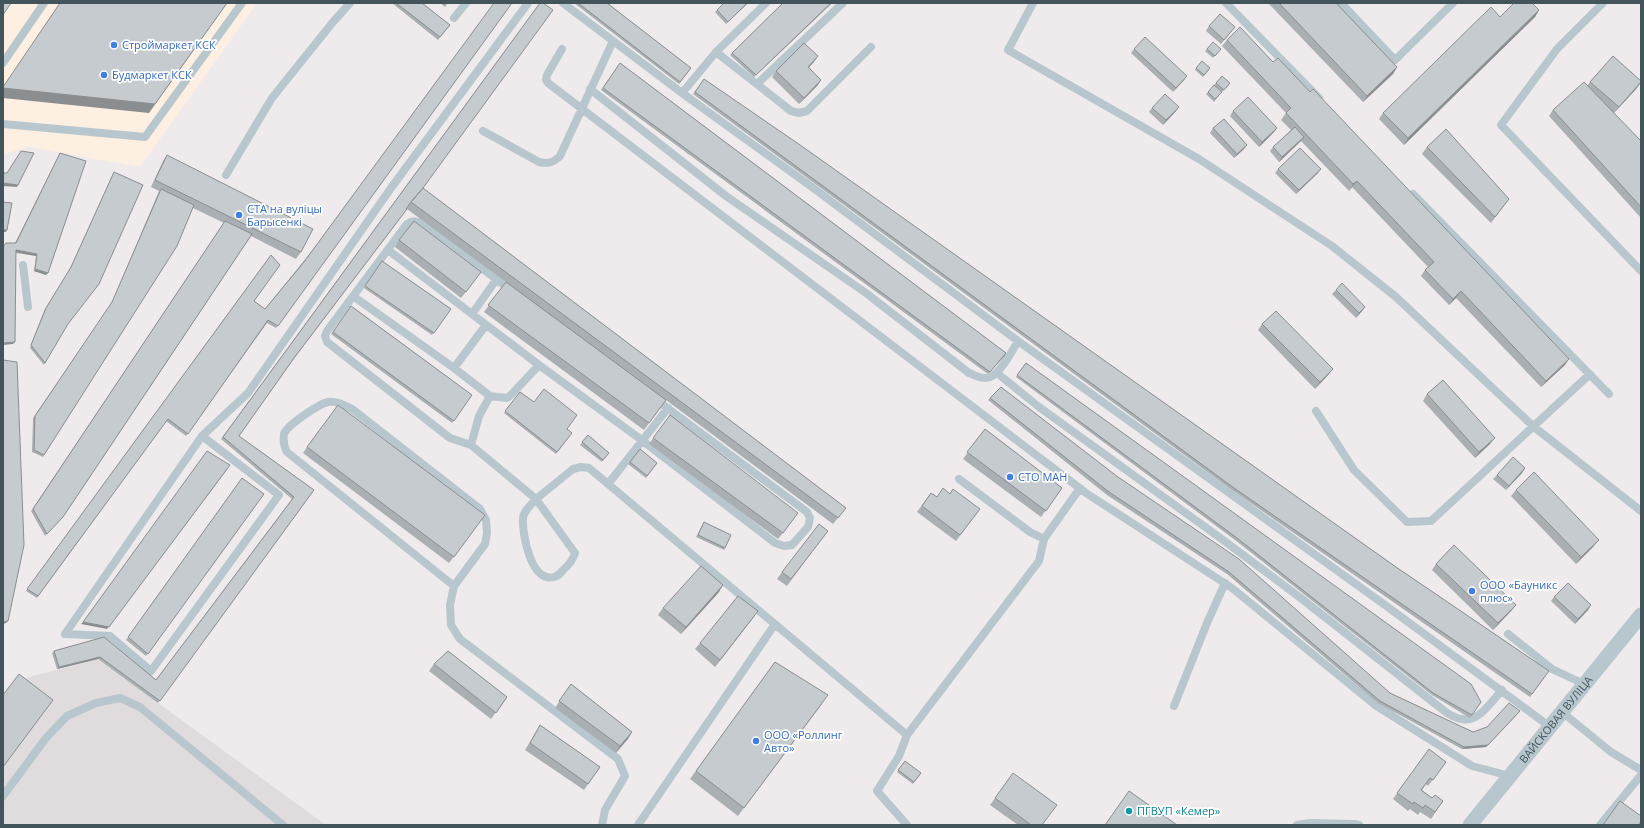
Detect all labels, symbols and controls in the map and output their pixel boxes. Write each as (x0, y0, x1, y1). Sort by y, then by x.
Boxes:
place label: Строймаркет КСК (122, 37, 216, 52)
marker: Строймаркет КСК (109, 40, 119, 50)
place label: Будмаркет КСК (112, 67, 192, 82)
marker: Будмаркет КСК (99, 70, 109, 80)
place label: СТА на вуліцы Барысенкі (247, 201, 322, 229)
marker: СТА на вуліцы Барысенкі (234, 210, 244, 220)
place label: СТО МАН (1018, 469, 1067, 484)
marker: СТО МАН (1005, 472, 1015, 482)
place label: ООО «Бауникс плюс» (1480, 577, 1557, 605)
marker: ООО «Бауникс плюс» (1467, 586, 1477, 596)
street label: ВАЙСКОВАЯ ВУЛІЦА (1515, 672, 1596, 766)
place label: ООО «Роллинг Авто» (764, 727, 843, 755)
marker: ООО «Роллинг Авто» (751, 736, 761, 746)
place label: ПГВУП «Кемер» (1137, 803, 1221, 818)
marker: ПГВУП «Кемер» (1124, 806, 1134, 816)

